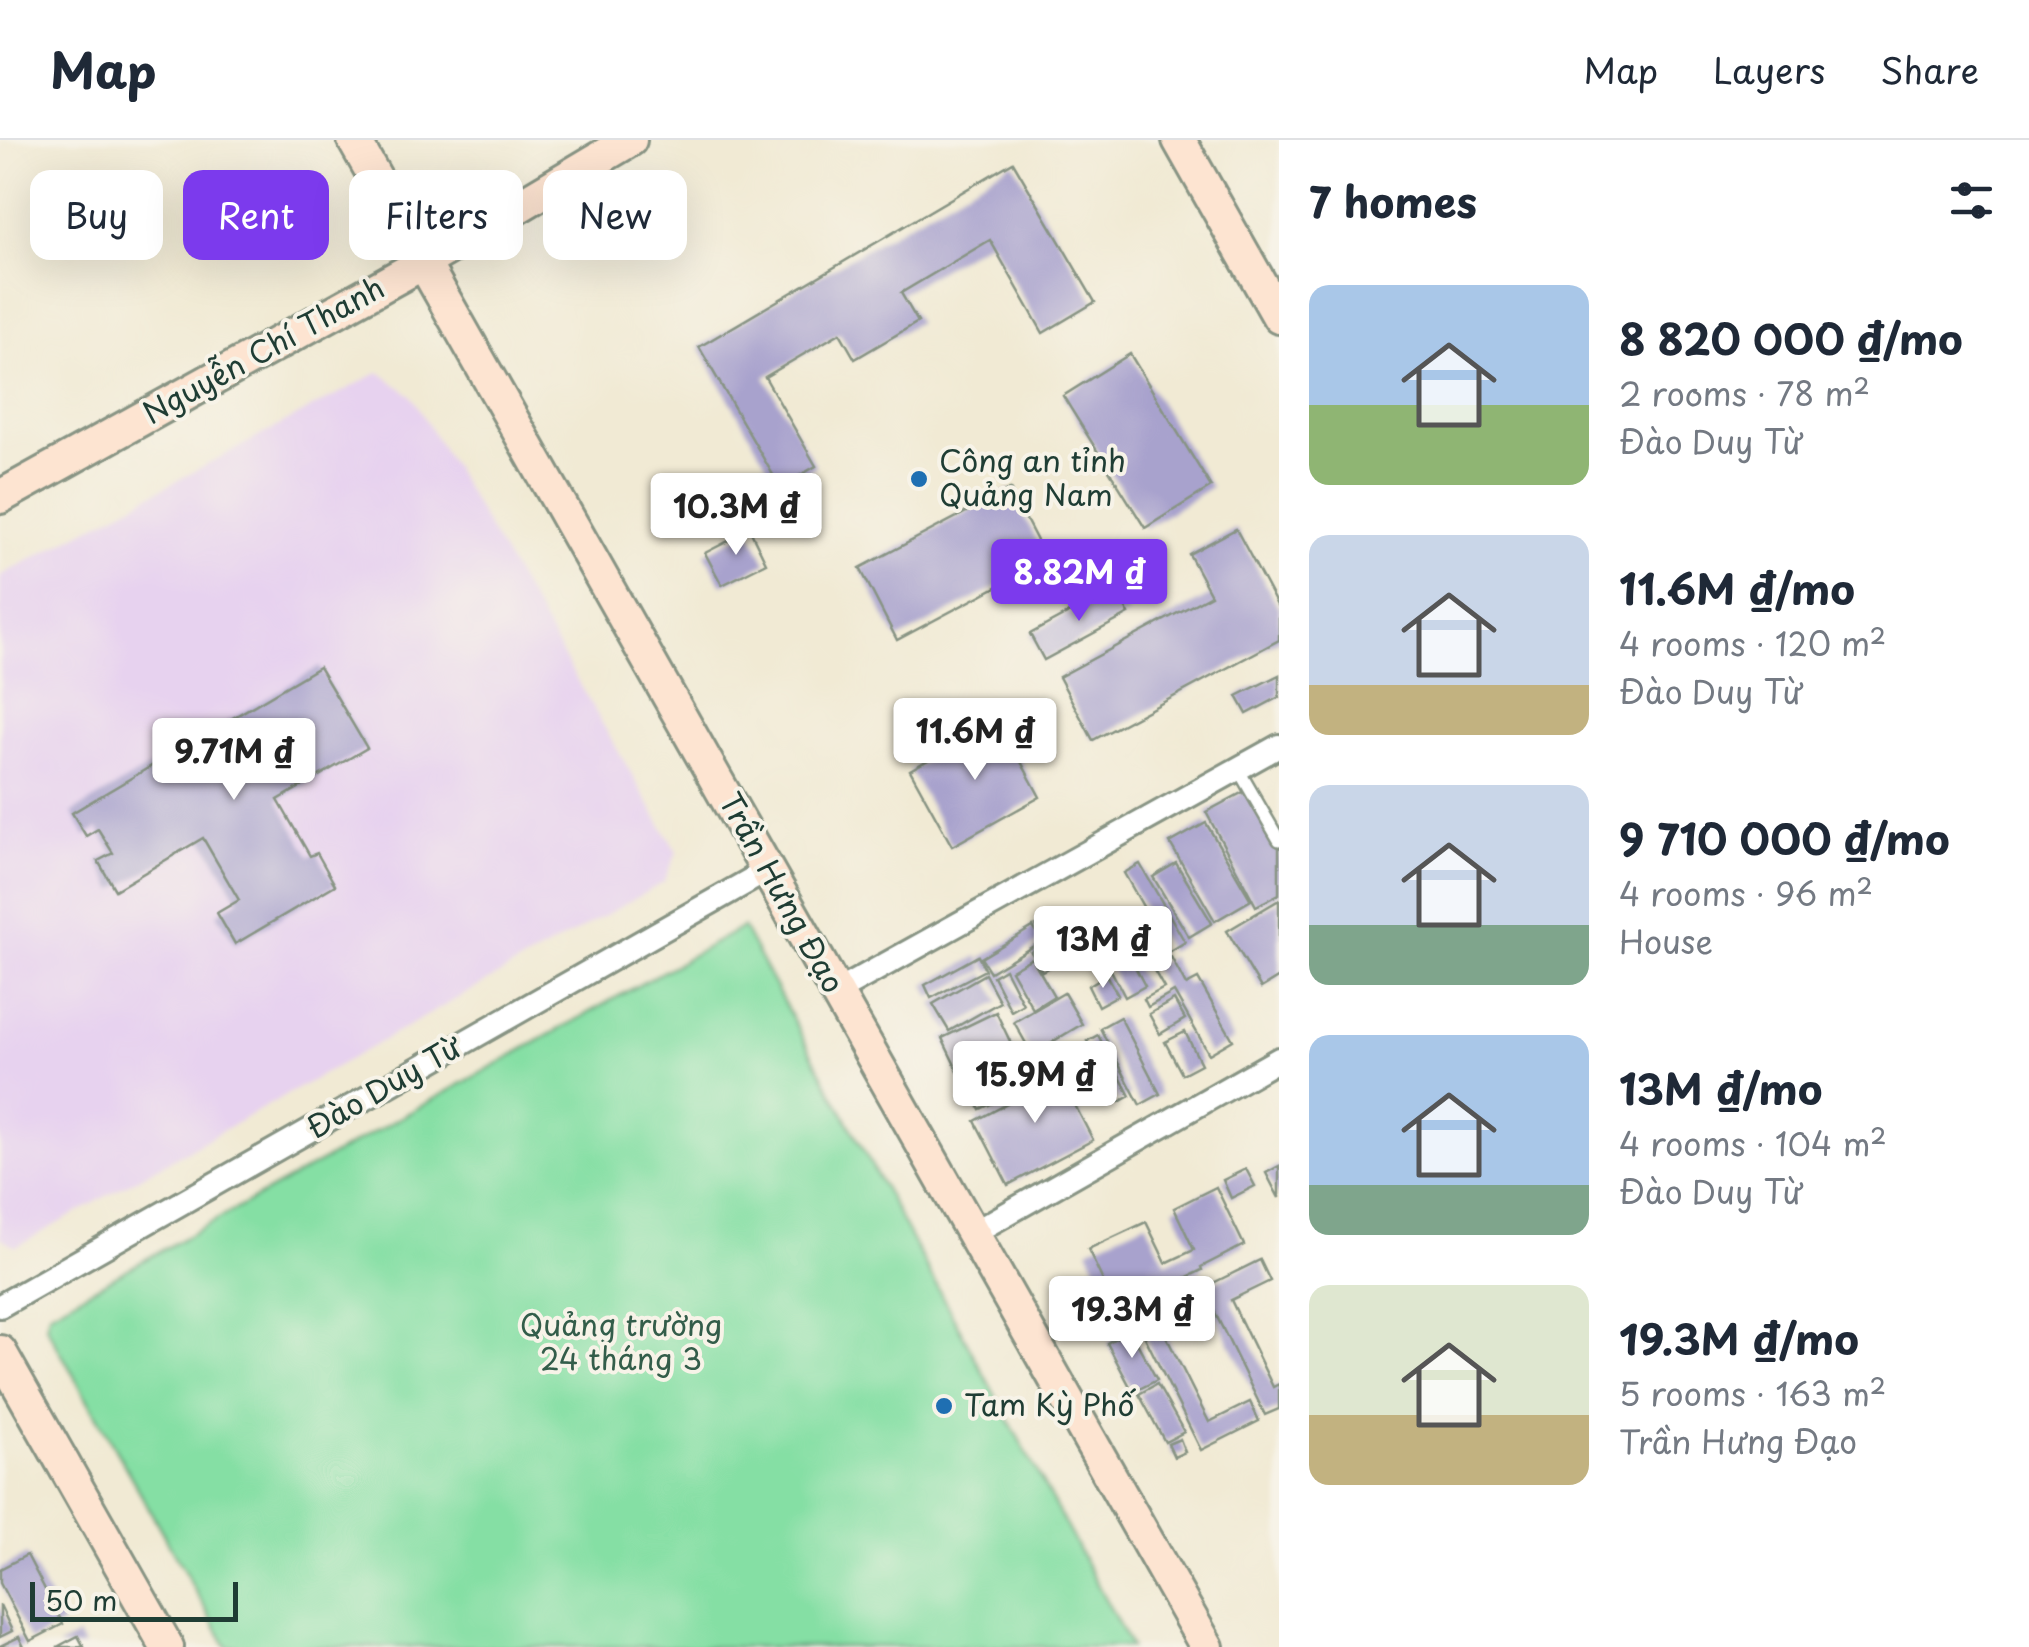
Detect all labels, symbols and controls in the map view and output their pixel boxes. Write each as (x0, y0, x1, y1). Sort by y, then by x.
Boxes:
text: Map (50, 33, 156, 105)
text: Map (1583, 43, 1658, 96)
text: Layers (1713, 43, 1825, 96)
text: Share (1880, 43, 1979, 96)
text: 7 homes (1309, 169, 1477, 232)
chip: Buy (30, 170, 163, 260)
chip: Rent (183, 170, 329, 260)
chip: Filters (349, 170, 523, 260)
chip: New (543, 170, 687, 260)
icon: filters (1944, 173, 1999, 228)
street label: Nguyễn Chí Thanh (134, 264, 392, 434)
text: 8 820 000 ₫/mo (1619, 306, 1963, 369)
icon: home (1389, 325, 1509, 445)
text: 2 rooms · 78 m² (1619, 369, 1870, 417)
text: Đào Duy Từ (1619, 417, 1802, 465)
place label: Công an tỉnh Quảng Nam (939, 437, 1126, 516)
marker: Công an tỉnh Quảng Nam (908, 468, 930, 490)
pin: 10.3M ₫ (644, 473, 828, 558)
text: 10.3M ₫ (673, 481, 799, 529)
pin: 8.82M ₫ (987, 539, 1171, 624)
text: 8.82M ₫ (1013, 547, 1145, 595)
text: 11.6M ₫/mo (1619, 556, 1855, 619)
icon: home (1389, 575, 1509, 695)
text: 4 rooms · 120 m² (1619, 619, 1886, 667)
text: Đào Duy Từ (1619, 667, 1802, 715)
pin: 11.6M ₫ (883, 698, 1067, 783)
text: 11.6M ₫ (915, 706, 1035, 754)
pin: 9.71M ₫ (142, 718, 326, 803)
text: 9.71M ₫ (174, 726, 294, 774)
street label: Trần Hưng Đạo (709, 783, 857, 1000)
text: 9 710 000 ₫/mo (1619, 806, 1950, 869)
icon: home (1389, 825, 1509, 945)
text: 4 rooms · 96 m² (1619, 869, 1873, 917)
pin: 13M ₫ (1033, 906, 1173, 991)
text: 13M ₫ (1056, 914, 1150, 962)
text: House (1619, 917, 1713, 965)
street label: Đào Duy Từ (297, 1023, 470, 1148)
pin: 15.9M ₫ (943, 1041, 1127, 1126)
text: 15.9M ₫ (975, 1049, 1095, 1097)
text: 13M ₫/mo (1619, 1056, 1822, 1119)
icon: home (1389, 1075, 1509, 1195)
text: 4 rooms · 104 m² (1619, 1119, 1887, 1167)
text: Đào Duy Từ (1619, 1167, 1802, 1215)
pin: 19.3M ₫ (1040, 1276, 1224, 1361)
text: 19.3M ₫ (1071, 1284, 1193, 1332)
park label: Quảng trường 24 tháng 3 (520, 1301, 722, 1380)
text: 19.3M ₫/mo (1619, 1306, 1859, 1369)
icon: home (1389, 1325, 1509, 1445)
text: 5 rooms · 163 m² (1619, 1369, 1886, 1417)
place label: Tam Kỳ Phố (964, 1381, 1136, 1426)
marker: Tam Kỳ Phố (933, 1395, 955, 1417)
text: Trần Hưng Đạo (1619, 1417, 1857, 1465)
scale bar (30, 1577, 238, 1622)
text: 50 m (45, 1578, 118, 1621)

